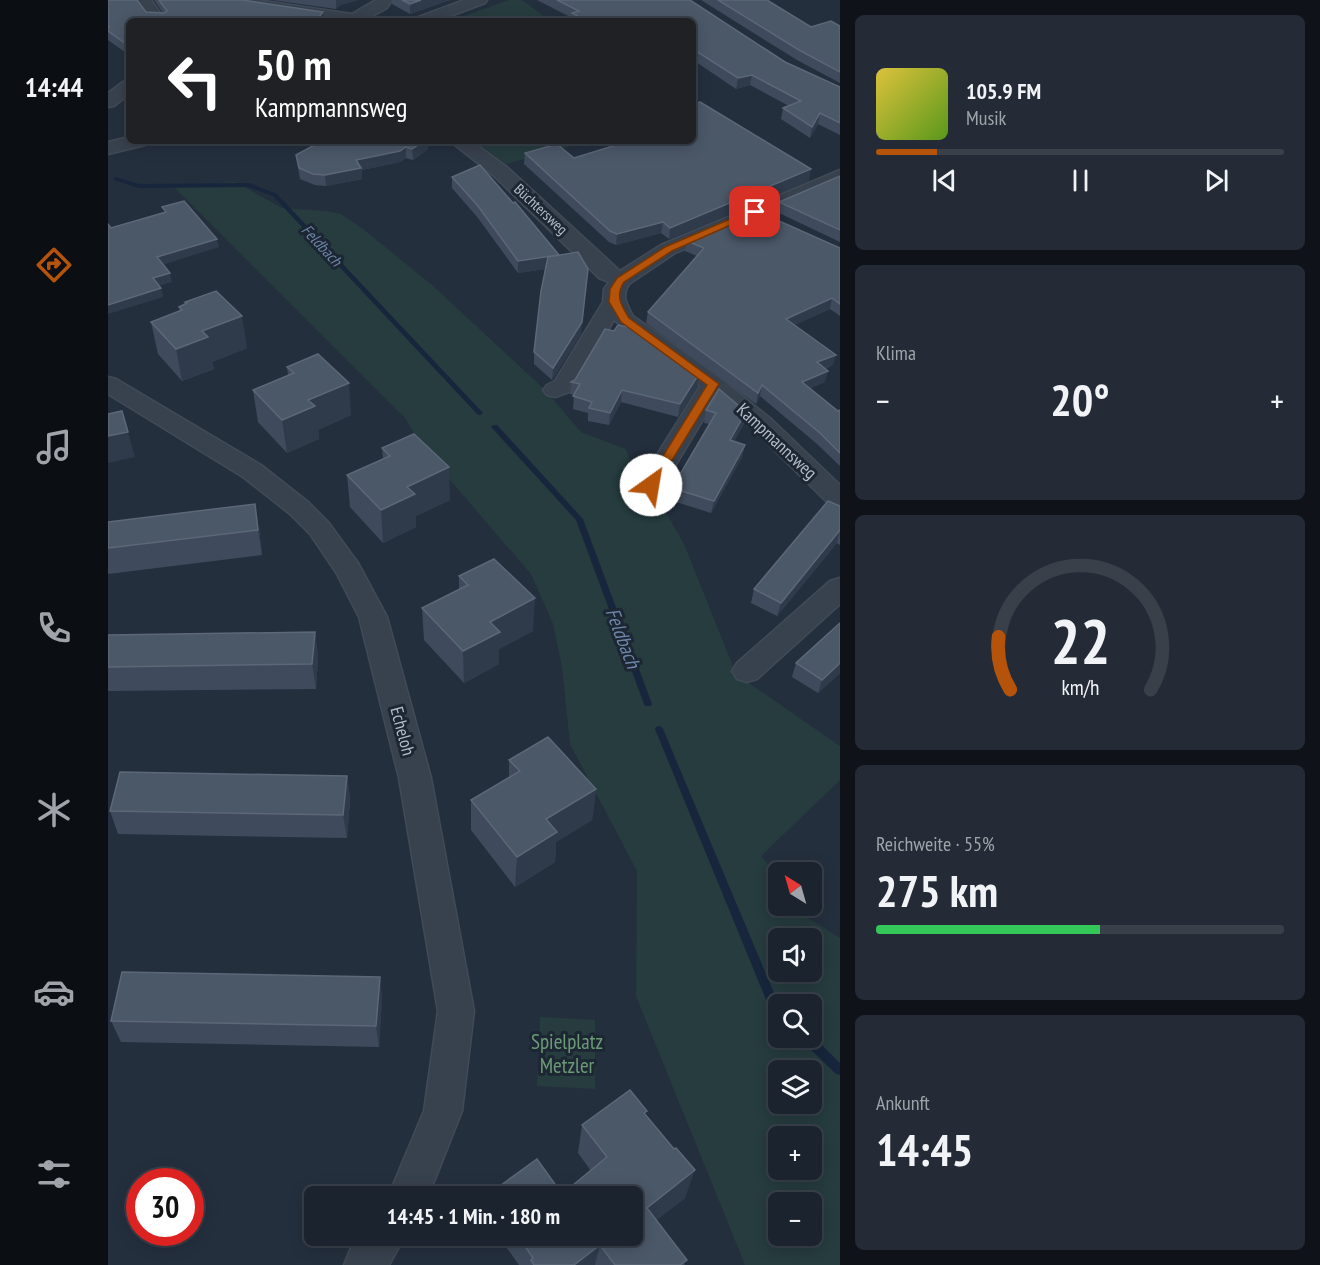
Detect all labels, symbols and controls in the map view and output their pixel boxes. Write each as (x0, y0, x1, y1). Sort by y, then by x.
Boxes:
text: 50 m (255, 37, 332, 92)
icon: left (156, 42, 234, 120)
text: 14:44 (25, 70, 83, 104)
text: 105.9 FM (966, 77, 1041, 105)
text: Kampmannsweg (255, 90, 407, 124)
text: Musik (966, 105, 1006, 131)
icon: previous (928, 164, 961, 197)
icon: pause (1064, 164, 1097, 197)
icon: next (1200, 164, 1233, 197)
street label: Büchtersweg (510, 179, 572, 239)
pin (729, 186, 780, 237)
icon: arrive (738, 195, 771, 228)
water label: Feldbach (298, 220, 347, 271)
icon: directions (33, 244, 75, 286)
text: Klima (876, 340, 916, 366)
text: 20° (1050, 370, 1110, 428)
text: − (876, 379, 890, 422)
text: + (1270, 379, 1284, 422)
street label: Kampmannsweg (732, 398, 822, 484)
icon: music (33, 426, 75, 468)
position arrow (619, 453, 683, 517)
text: 22 (1050, 600, 1110, 681)
water label: Feldbach (600, 604, 647, 673)
icon: phone (33, 607, 75, 649)
text: km/h (1061, 673, 1099, 701)
street label: Echeloh (386, 704, 420, 758)
icon: climate (33, 789, 75, 831)
text: Reichweite · 55% (876, 831, 995, 857)
text: 275 km (876, 861, 998, 919)
north arrow (768, 862, 822, 916)
map controls (768, 862, 822, 1246)
button: sound (768, 928, 822, 982)
icon: car (33, 971, 75, 1013)
button: search (768, 994, 822, 1048)
park label: Spielplatz Metzler (531, 1028, 603, 1079)
button: layers (768, 1060, 822, 1114)
text: Ankunft (876, 1090, 930, 1116)
text: 14:45 (876, 1120, 973, 1178)
button: + (768, 1126, 822, 1180)
icon: filters (33, 1153, 75, 1195)
speed limit sign: 30 (126, 1168, 204, 1246)
button: − (768, 1192, 822, 1246)
text: 14:45 · 1 Min. · 180 m (387, 1202, 560, 1230)

